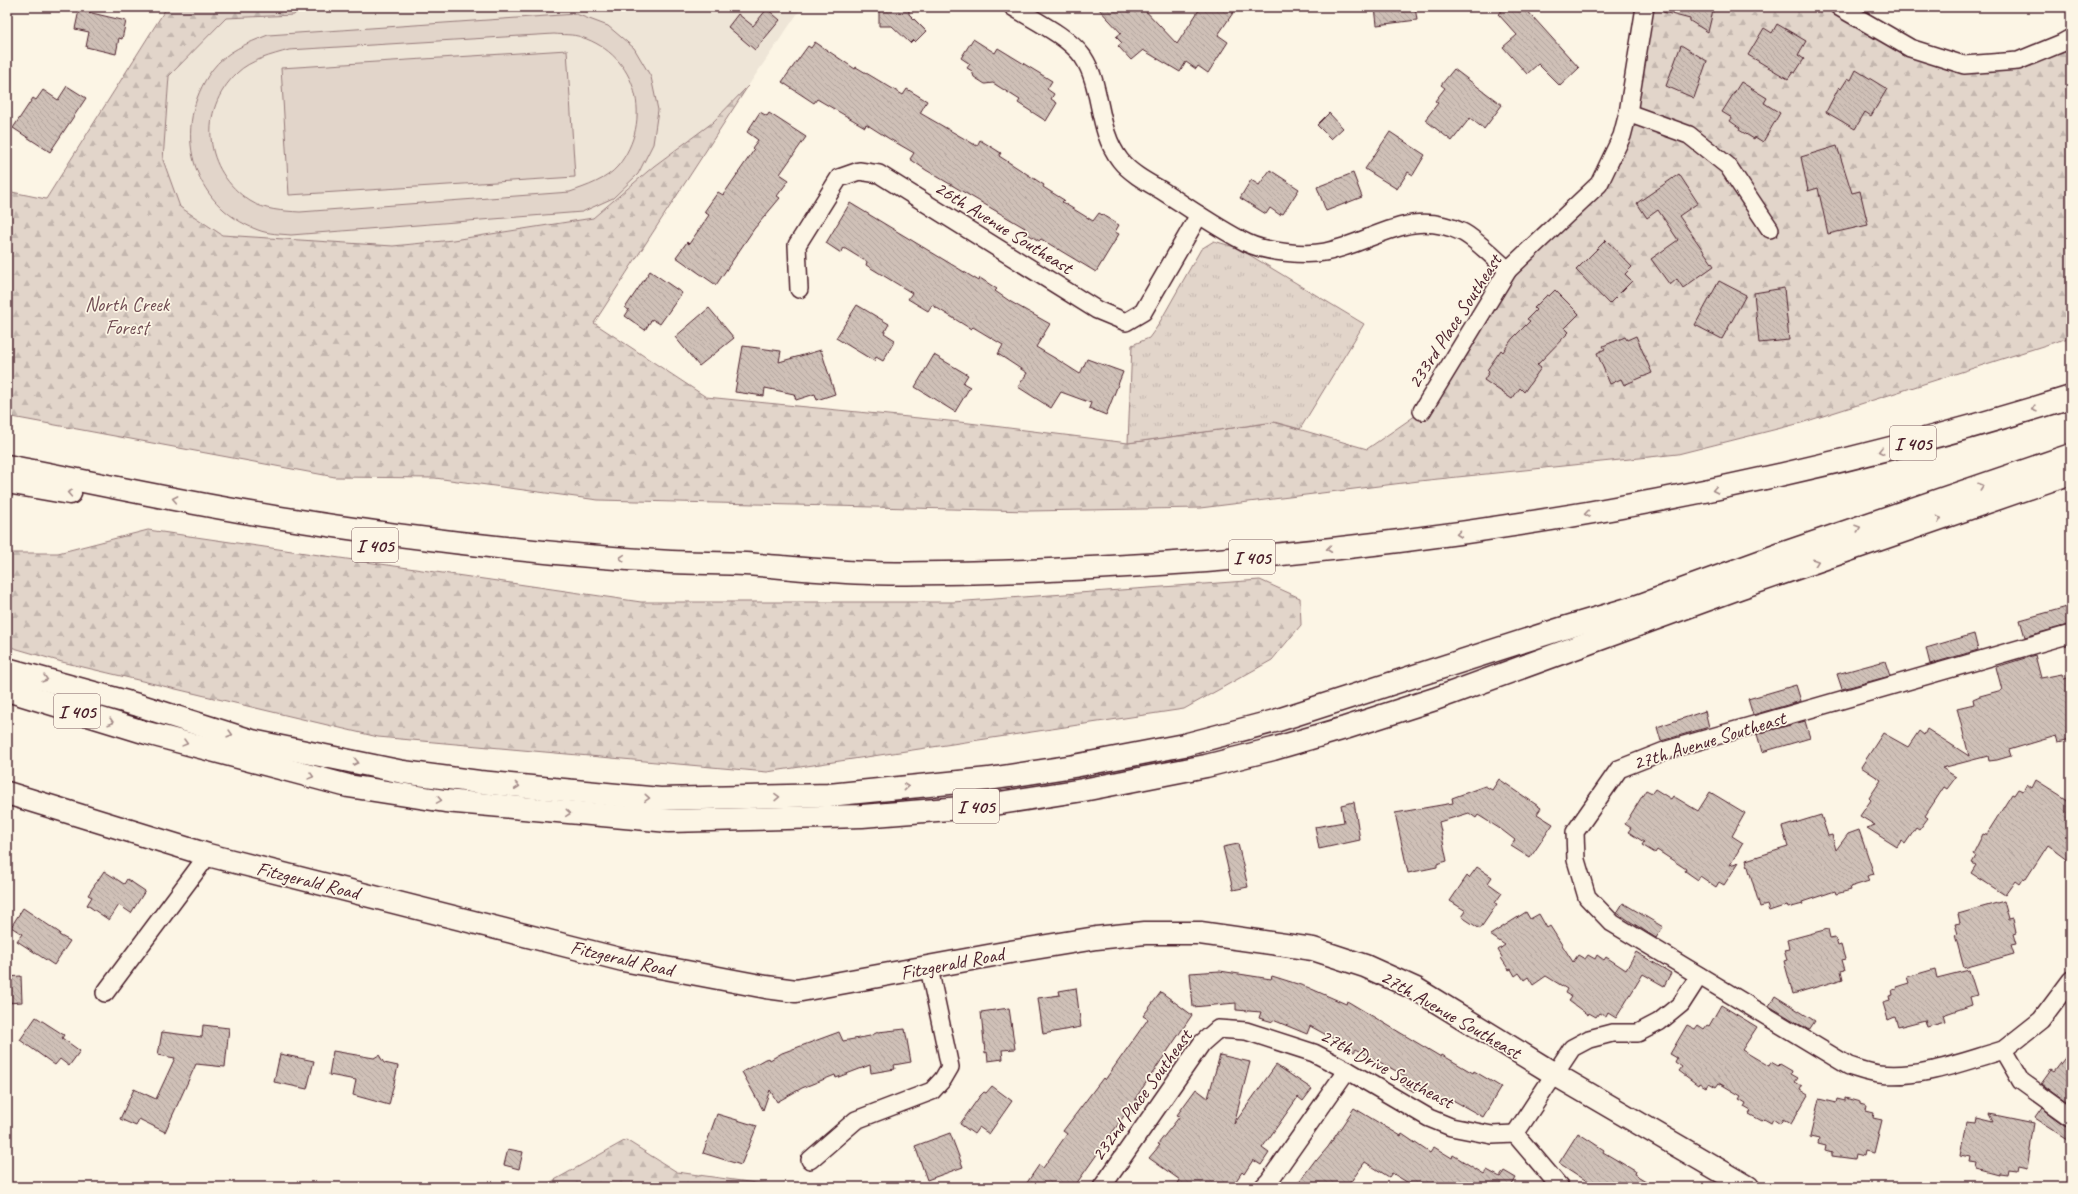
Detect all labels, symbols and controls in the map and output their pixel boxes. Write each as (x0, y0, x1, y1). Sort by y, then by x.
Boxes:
street label: 26th Avenue Southeast (930, 175, 1079, 281)
street label: 233rd Place Southeast (1402, 248, 1508, 393)
park label: North Creek Forest (85, 292, 171, 340)
one-way arrow (2030, 404, 2037, 413)
road number: I 405 (1890, 426, 1936, 460)
one-way arrow (1878, 446, 1885, 455)
one-way arrow (1977, 482, 1984, 491)
one-way arrow (1712, 485, 1718, 494)
one-way arrow (67, 489, 73, 498)
one-way arrow (172, 495, 178, 503)
one-way arrow (1584, 509, 1590, 518)
one-way arrow (1935, 515, 1942, 524)
one-way arrow (1854, 524, 1861, 533)
road number: I 405 (352, 528, 398, 562)
one-way arrow (1456, 529, 1462, 538)
road number: I 405 (1229, 540, 1275, 574)
one-way arrow (1326, 544, 1333, 553)
one-way arrow (619, 553, 625, 562)
one-way arrow (1812, 558, 1819, 566)
one-way arrow (41, 674, 48, 683)
road number: I 405 (54, 694, 100, 728)
street label: 27th Avenue Southeast (1630, 705, 1791, 776)
one-way arrow (108, 717, 115, 726)
one-way arrow (226, 729, 233, 738)
one-way arrow (181, 738, 188, 747)
one-way arrow (353, 758, 360, 766)
one-way arrow (307, 771, 314, 780)
one-way arrow (514, 781, 520, 790)
one-way arrow (903, 783, 909, 792)
road number: I 405 (953, 789, 999, 823)
one-way arrow (774, 792, 780, 801)
one-way arrow (644, 794, 650, 803)
one-way arrow (436, 795, 442, 804)
one-way arrow (565, 808, 571, 817)
street label: Fitzgerald Road (254, 856, 365, 906)
street label: Fitzgerald Road (568, 935, 679, 983)
street label: Fitzgerald Road (898, 941, 1009, 986)
street label: 27th Avenue Southeast (1376, 964, 1527, 1066)
street label: 232nd Place Southeast (1085, 1023, 1199, 1166)
street label: 27th Drive Southeast (1316, 1023, 1460, 1115)

